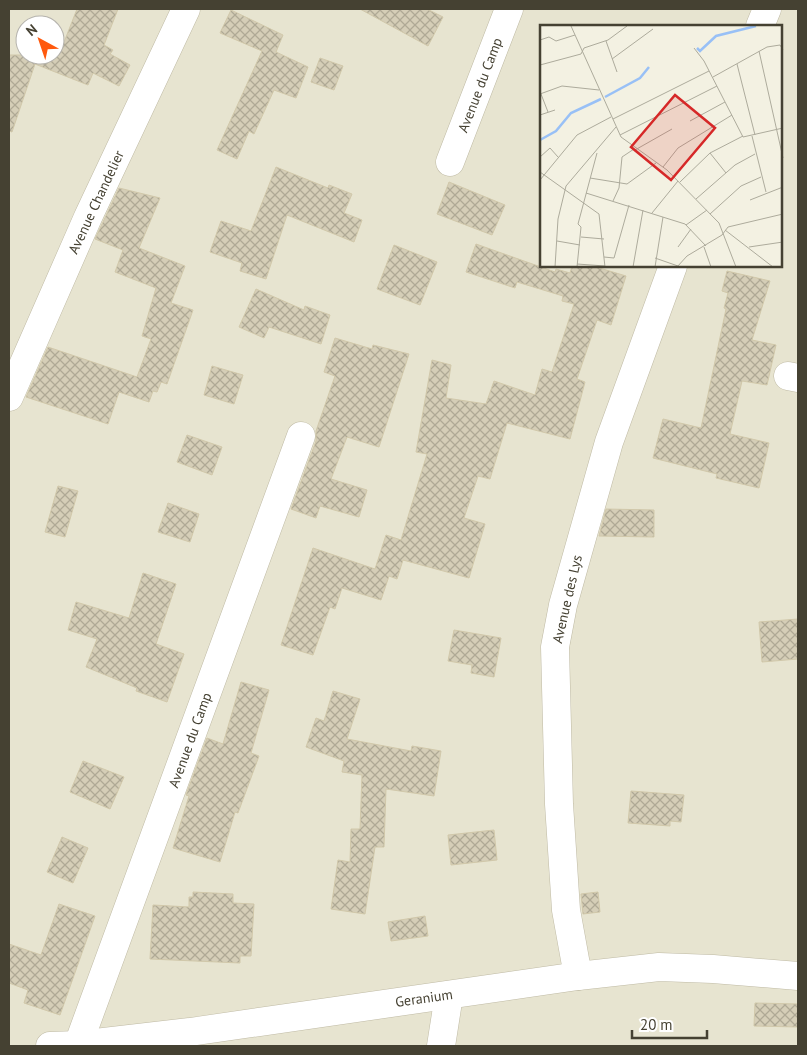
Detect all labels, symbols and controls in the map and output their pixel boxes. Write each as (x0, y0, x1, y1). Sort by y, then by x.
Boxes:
north arrow (15, 15, 65, 65)
text: N (22, 20, 41, 40)
inset map (540, 25, 782, 268)
street label: Avenue du Camp (454, 35, 506, 135)
street label: Avenue Chandelier (64, 147, 128, 257)
street label: Avenue des Lys (548, 553, 586, 645)
street label: Avenue du Camp (164, 690, 216, 790)
street label: Geranium (394, 985, 454, 1011)
scale bar (632, 1008, 707, 1040)
text: 20 m (640, 1015, 673, 1034)

